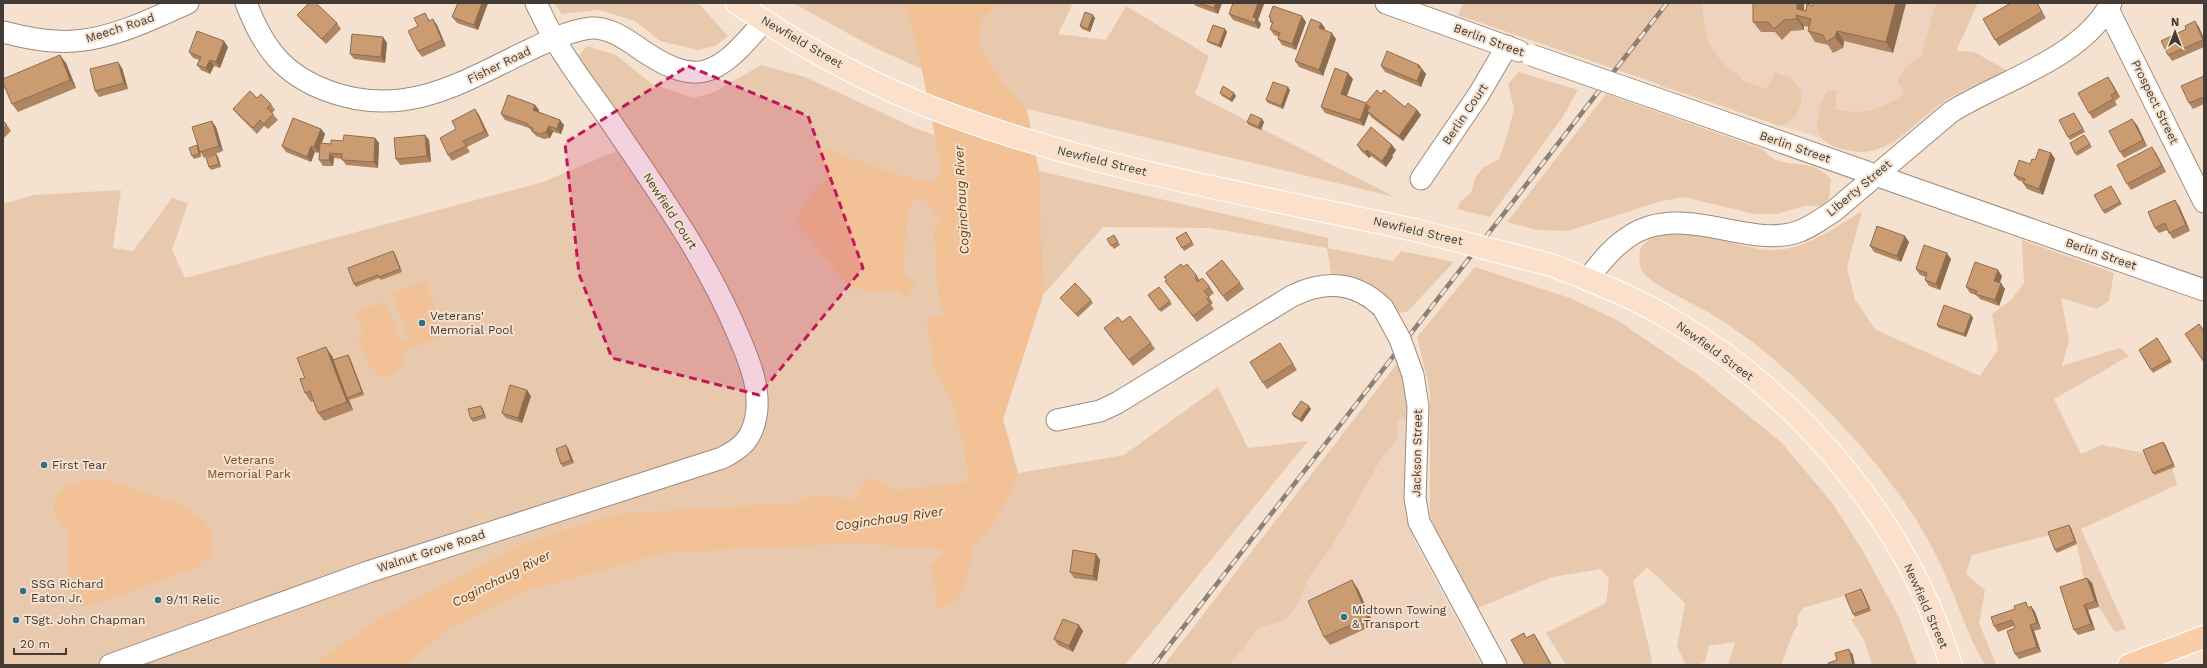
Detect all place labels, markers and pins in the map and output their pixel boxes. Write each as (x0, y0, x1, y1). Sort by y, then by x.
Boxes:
place label: Veterans' Memorial Pool (430, 309, 514, 337)
marker: Veterans' Memorial Pool (417, 318, 427, 328)
place label: First Tear (52, 458, 107, 472)
marker: First Tear (39, 460, 49, 470)
place label: SSG Richard Eaton Jr. (31, 577, 103, 605)
marker: SSG Richard Eaton Jr. (18, 586, 28, 596)
place label: 9/11 Relic (166, 593, 220, 607)
marker: 9/11 Relic (153, 595, 163, 605)
place label: Midtown Towing & Transport (1352, 603, 1447, 631)
marker: Midtown Towing & Transport (1339, 612, 1349, 622)
place label: TSgt. John Chapman (24, 613, 145, 627)
marker: TSgt. John Chapman (11, 615, 21, 625)

